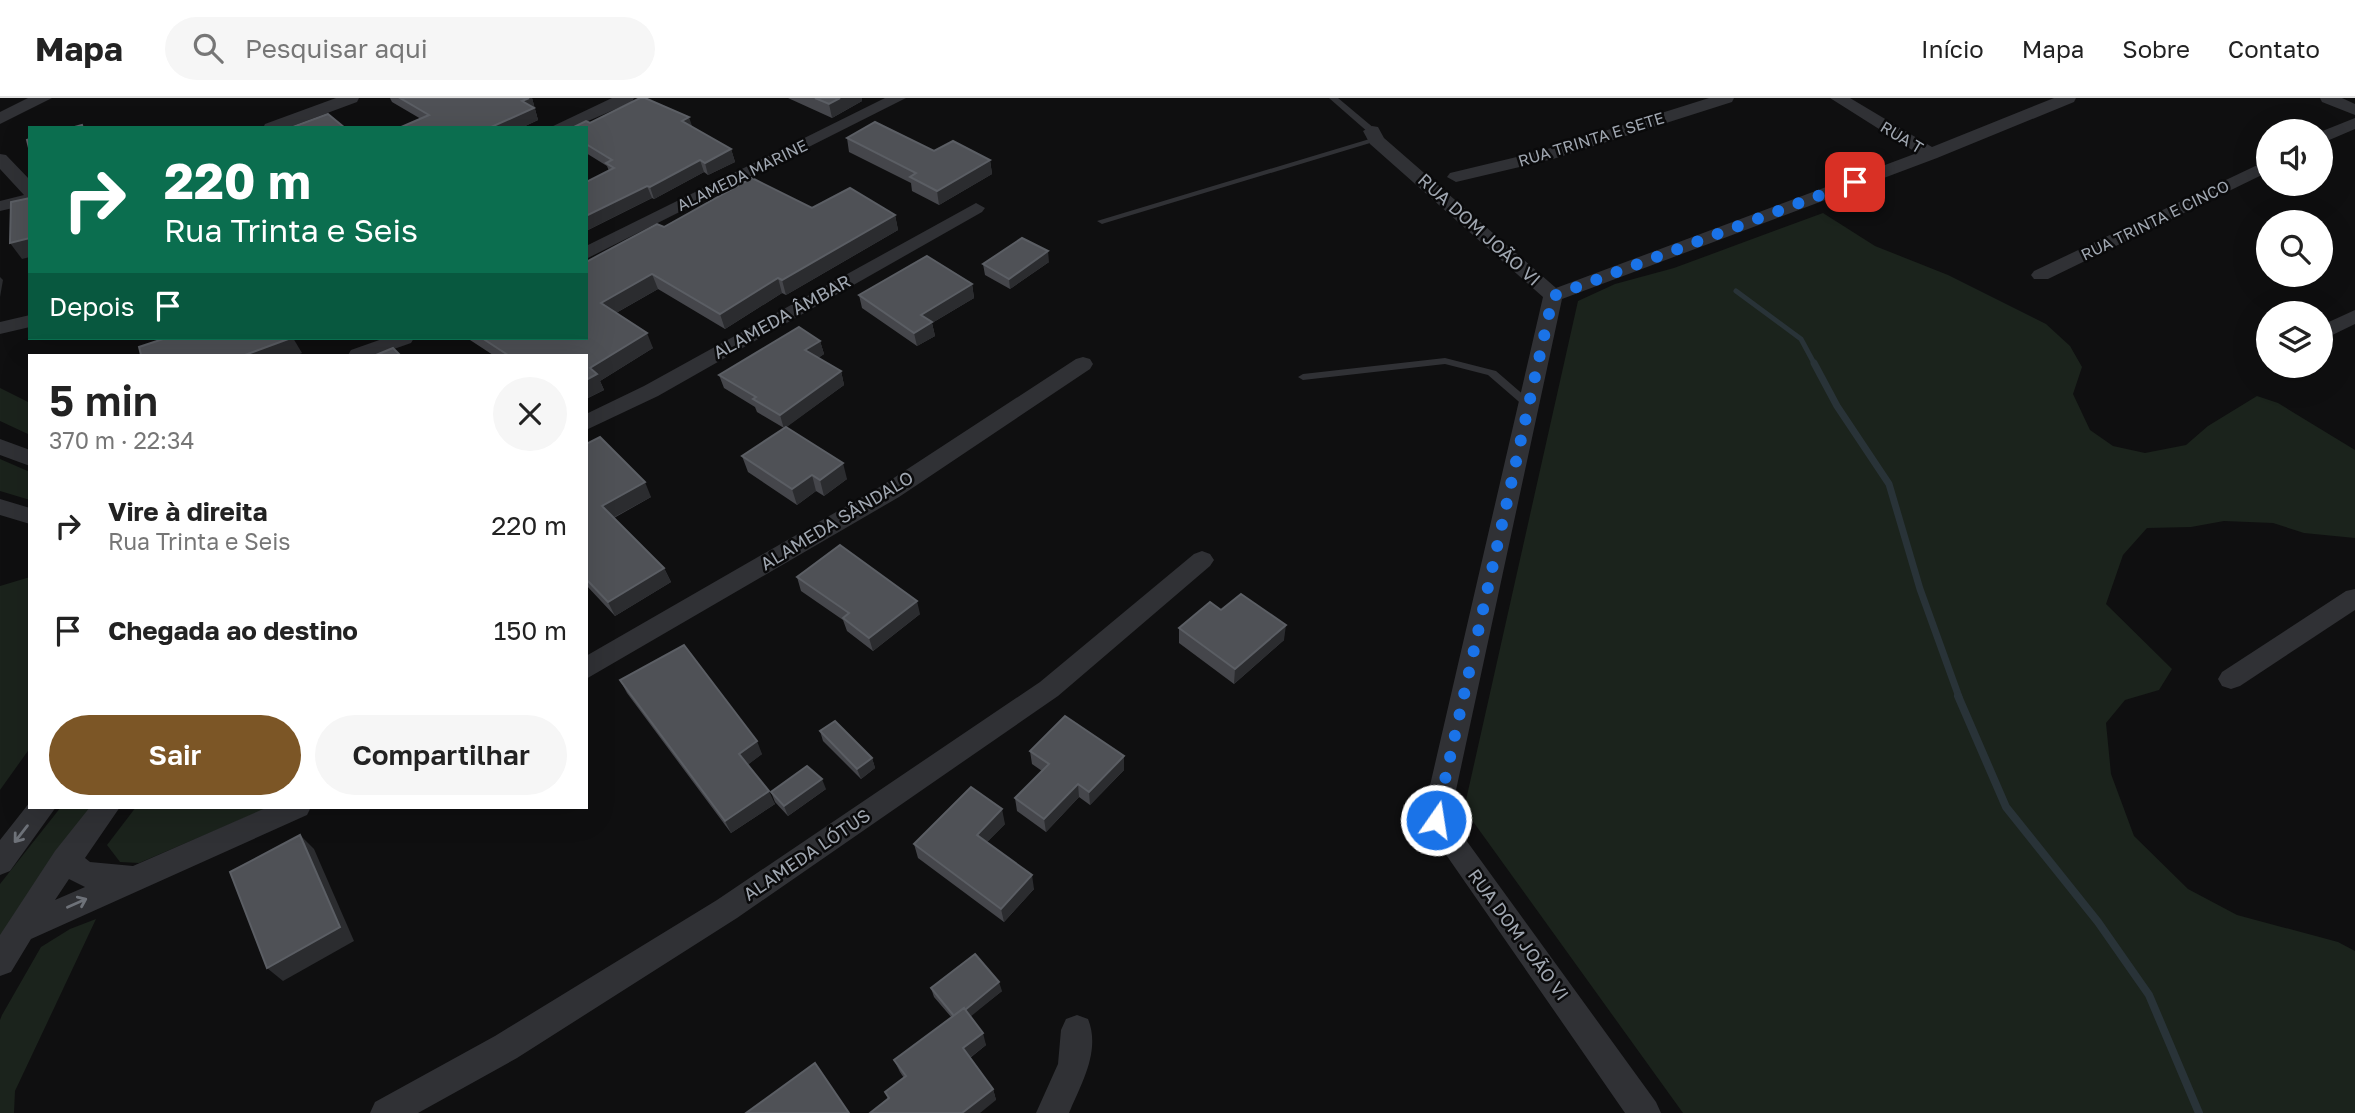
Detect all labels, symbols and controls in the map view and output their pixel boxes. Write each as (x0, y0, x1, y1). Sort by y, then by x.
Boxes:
search box (165, 17, 655, 80)
text: Mapa (35, 29, 123, 68)
icon: search (189, 29, 227, 67)
text: Pesquisar aqui (245, 33, 428, 64)
text: Início (1921, 34, 1984, 63)
text: Mapa (2022, 34, 2084, 63)
text: Sobre (2122, 34, 2190, 63)
text: Contato (2228, 34, 2320, 63)
street label: RUA TRINTA E SETE (1516, 107, 1666, 171)
street label: RUA T (1877, 116, 1927, 158)
map controls (2256, 119, 2333, 378)
button: sound (2256, 119, 2333, 196)
street label: ALAMEDA MARINE (674, 135, 810, 215)
text: 220 m (164, 151, 311, 210)
pin (1825, 152, 1885, 212)
icon: right (49, 154, 140, 245)
icon: arrive (1836, 163, 1874, 201)
street label: RUA DOM JOÃO VI (1414, 168, 1545, 290)
street label: RUA TRINTA E CINCO (2078, 175, 2232, 265)
button: search (2256, 210, 2333, 287)
text: Rua Trinta e Seis (164, 211, 418, 249)
street label: ALAMEDA ÂMBAR (709, 269, 854, 363)
icon: arrive (149, 287, 187, 325)
text: Depois (49, 291, 135, 322)
button: layers (2256, 301, 2333, 378)
text: 5 min (49, 375, 158, 425)
button: close (493, 377, 567, 451)
text: 370 m · 22:34 (49, 426, 194, 454)
street label: ALAMEDA SÂNDALO (756, 466, 917, 574)
text: Vire à direita (108, 496, 268, 527)
icon: right (49, 507, 87, 545)
text: 220 m (491, 510, 567, 541)
text: Rua Trinta e Seis (108, 527, 291, 555)
icon: arrive (49, 612, 87, 650)
text: Chegada ao destino (108, 615, 358, 646)
text: 150 m (494, 615, 567, 646)
button: Sair (49, 715, 301, 795)
button: Compartilhar (315, 715, 567, 795)
position arrow (1399, 783, 1473, 857)
street label: ALAMEDA LÓTUS (739, 804, 874, 905)
one-way arrow (13, 825, 28, 843)
street label: RUA DOM JOÃO VI (1464, 864, 1574, 1005)
one-way arrow (66, 896, 87, 909)

